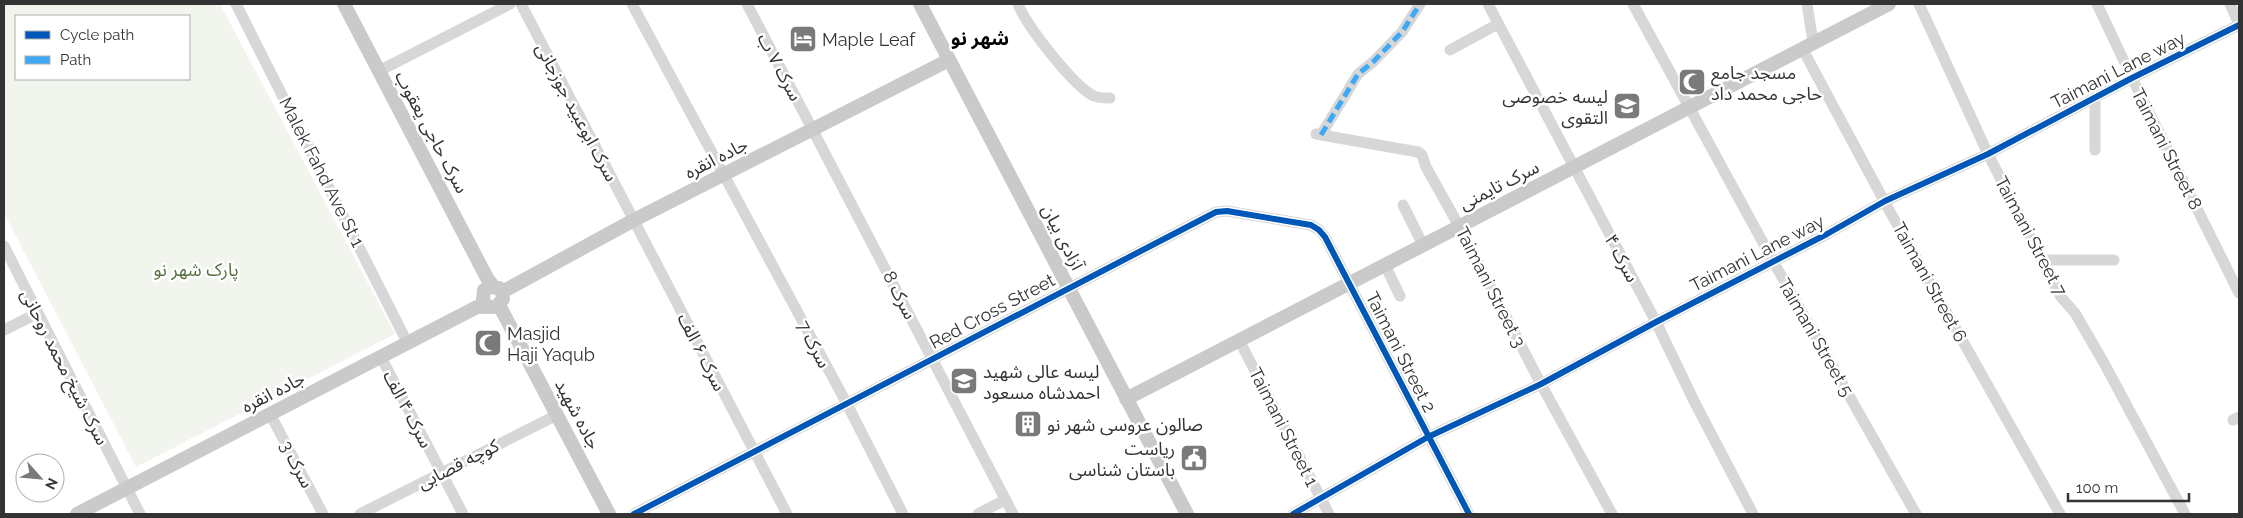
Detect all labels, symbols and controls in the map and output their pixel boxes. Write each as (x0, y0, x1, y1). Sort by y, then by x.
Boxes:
legend (15, 15, 190, 80)
hotel icon: Maple Leaf (788, 24, 818, 54)
text: Cycle path (60, 26, 134, 44)
district label: شهر نو (951, 27, 1009, 50)
street label: Taimani Lane way (2048, 27, 2189, 113)
place label: Maple Leaf (822, 29, 916, 50)
street label: سرک ۷ ب (753, 30, 807, 105)
street label: سرک ابوعبید جوزجانی (531, 39, 622, 185)
text: Path (60, 51, 91, 69)
place label: مسجد جامع حاجی محمد داد (1711, 62, 1822, 105)
street label: سرک حاجی یعقوب (390, 67, 473, 197)
mosque icon: مسجد جامع حاجی محمد داد (1677, 67, 1707, 97)
street label: Taimani Street 8 (2127, 85, 2207, 213)
place label: لیسه خصوصی التقوی (1502, 86, 1608, 129)
school or university icon: لیسه خصوصی التقوی (1612, 91, 1642, 121)
street label: Malek Fahd Ave St 1 (275, 94, 369, 251)
street label: جاده انقره (681, 133, 752, 184)
street label: سرک تایمنی (1456, 156, 1543, 215)
street label: Taimani Street 7 (1991, 173, 2072, 300)
street label: آزادی بیان (1037, 201, 1089, 274)
street label: Taimani Lane way (1687, 210, 1828, 296)
street label: Taimani Street 6 (1888, 219, 1972, 346)
street label: Taimani Street 3 (1452, 223, 1530, 351)
street label: سرک ۴ (1600, 230, 1643, 286)
park label: پارک شهر نو (153, 259, 239, 281)
street label: سرک 8 (878, 267, 921, 323)
street label: Red Cross Street (926, 269, 1058, 353)
street label: Taimani Street 5 (1774, 274, 1858, 400)
street label: سرک شیخ محمد روحانی (14, 286, 113, 450)
street label: Taimani Street 2 (1362, 288, 1440, 416)
street label: سرک ۶ الف (673, 310, 731, 395)
street label: سرک 7 (792, 317, 835, 372)
place label: Masjid Haji Yaqub (507, 323, 595, 365)
mosque icon: Masjid Haji Yaqub (473, 328, 503, 358)
place label: لیسه عالی شهید احمدشاه مسعود (983, 361, 1100, 404)
street label: Taimani Street 1 (1245, 364, 1323, 490)
school or university icon: لیسه عالی شهید احمدشاه مسعود (949, 366, 979, 396)
street label: جاده انقره (238, 367, 309, 418)
street label: سرک ۴ الف (378, 367, 437, 452)
street label: جاده شهید (551, 376, 605, 452)
building icon: صالون عروسی شهر نو (1013, 409, 1043, 439)
place label: صالون عروسی شهر نو (1047, 414, 1203, 436)
street label: کوچه قصابی (414, 434, 503, 494)
street label: سرک 3 (275, 437, 318, 492)
place label: ریاست باستان شناسی (1069, 438, 1175, 481)
public building icon: ریاست باستان شناسی (1179, 443, 1209, 473)
north arrow (15, 453, 65, 503)
scale bar (2068, 470, 2189, 502)
text: N (42, 476, 61, 492)
text: 100 m (2076, 479, 2118, 497)

